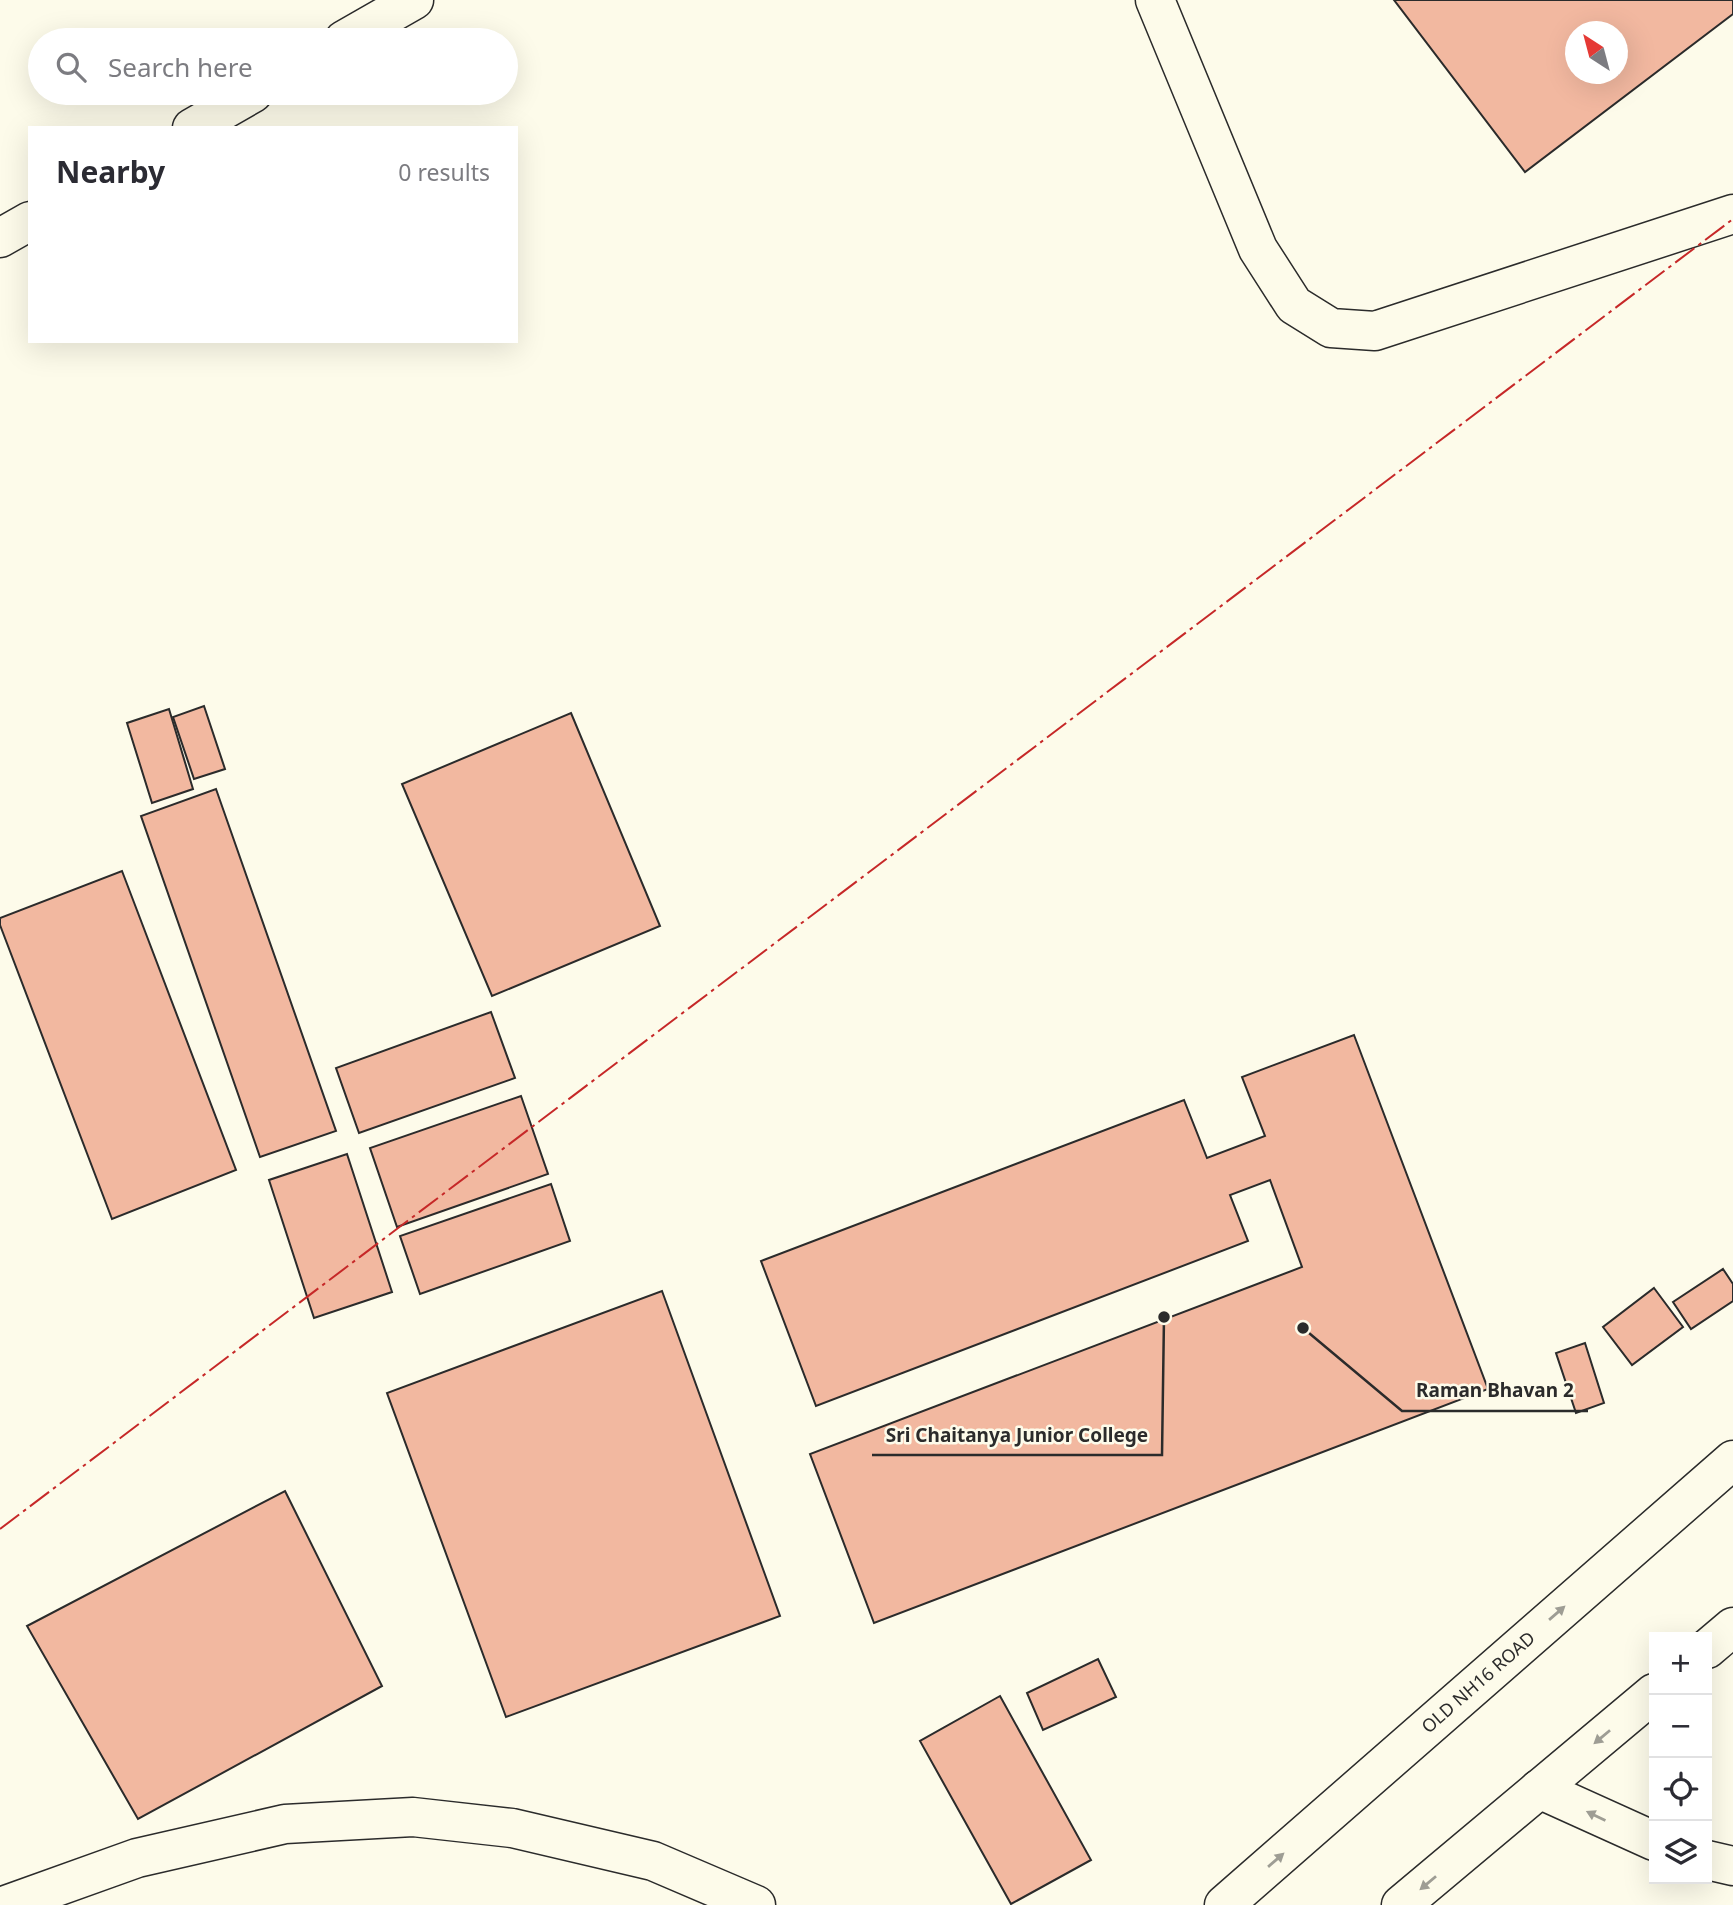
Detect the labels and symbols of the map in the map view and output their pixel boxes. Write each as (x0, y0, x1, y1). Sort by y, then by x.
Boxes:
north arrow (1565, 21, 1628, 84)
callout: Raman Bhavan 2 (1402, 1371, 1588, 1411)
text: Raman Bhavan 2 (1416, 1377, 1574, 1403)
callout: Sri Chaitanya Junior College (872, 1415, 1162, 1455)
text: Sri Chaitanya Junior College (886, 1422, 1148, 1448)
one-way arrow (1549, 1606, 1566, 1621)
street label: OLD NH16 ROAD (1416, 1626, 1540, 1738)
one-way arrow (1593, 1729, 1611, 1744)
one-way arrow (1586, 1810, 1606, 1822)
one-way arrow (1267, 1853, 1284, 1868)
one-way arrow (1419, 1875, 1436, 1890)

